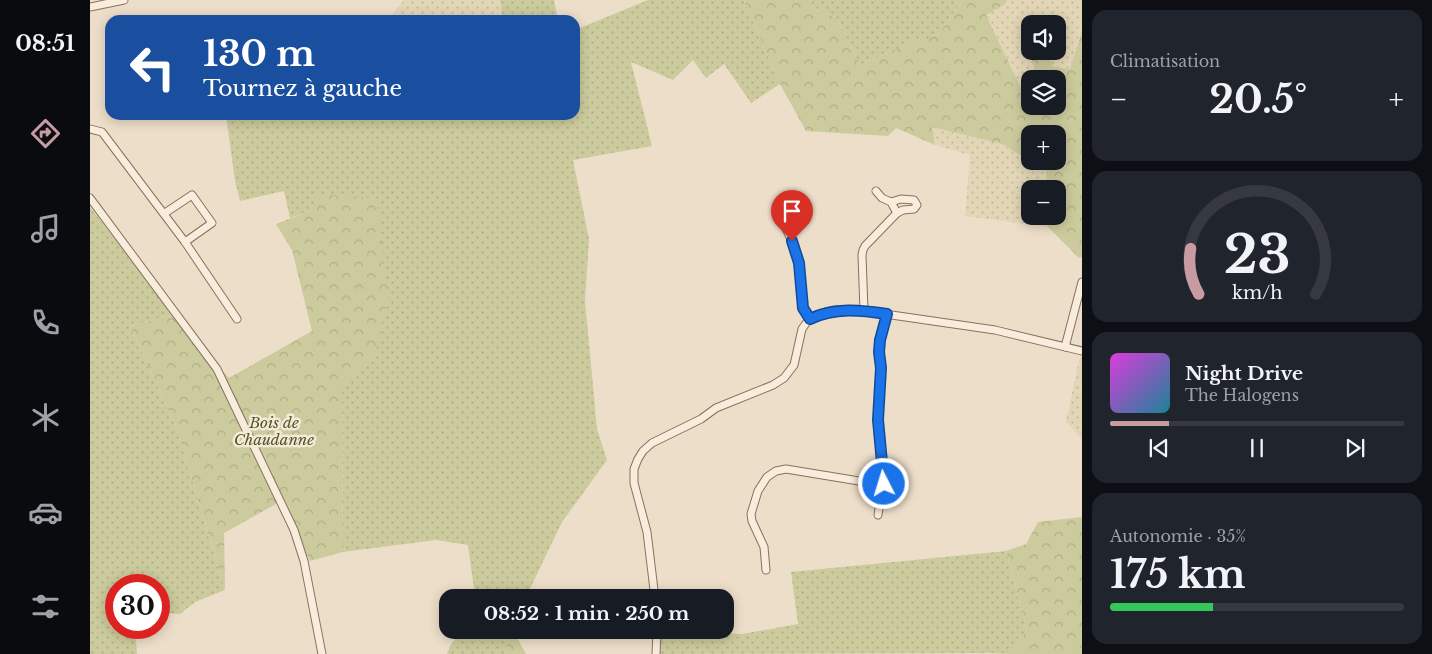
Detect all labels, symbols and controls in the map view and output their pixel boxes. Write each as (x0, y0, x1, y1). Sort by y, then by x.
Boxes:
map controls (1021, 15, 1066, 225)
button: sound (1021, 15, 1066, 60)
text: 08:51 (15, 30, 75, 57)
text: 130 m (203, 32, 315, 75)
icon: left (120, 35, 185, 100)
text: Climatisation (1110, 51, 1220, 71)
button: layers (1021, 70, 1066, 115)
text: Tournez à gauche (203, 75, 402, 102)
text: 20.5° (1209, 76, 1307, 123)
text: − (1110, 82, 1128, 117)
text: + (1389, 82, 1404, 117)
icon: directions (28, 116, 63, 151)
button: + (1021, 125, 1066, 170)
button: − (1021, 180, 1066, 225)
pin (771, 190, 813, 241)
icon: arrive (778, 197, 806, 225)
icon: music (28, 211, 63, 246)
text: 23 (1224, 223, 1290, 287)
text: km/h (1232, 282, 1282, 304)
icon: phone (28, 305, 63, 340)
text: Night Drive (1185, 362, 1303, 385)
text: The Halogens (1185, 385, 1299, 405)
icon: climate (28, 400, 63, 435)
park label: Bois de Chaudanne (234, 413, 314, 449)
icon: previous (1145, 434, 1173, 462)
icon: pause (1243, 434, 1271, 462)
icon: next (1341, 434, 1369, 462)
position arrow (857, 457, 909, 509)
icon: car (28, 495, 63, 530)
text: Autonomie · 35% (1110, 526, 1246, 546)
text: 175 km (1110, 551, 1246, 598)
speed limit sign: 30 (105, 574, 170, 639)
icon: filters (28, 589, 63, 624)
text: 08:52 · 1 min · 250 m (484, 602, 689, 625)

